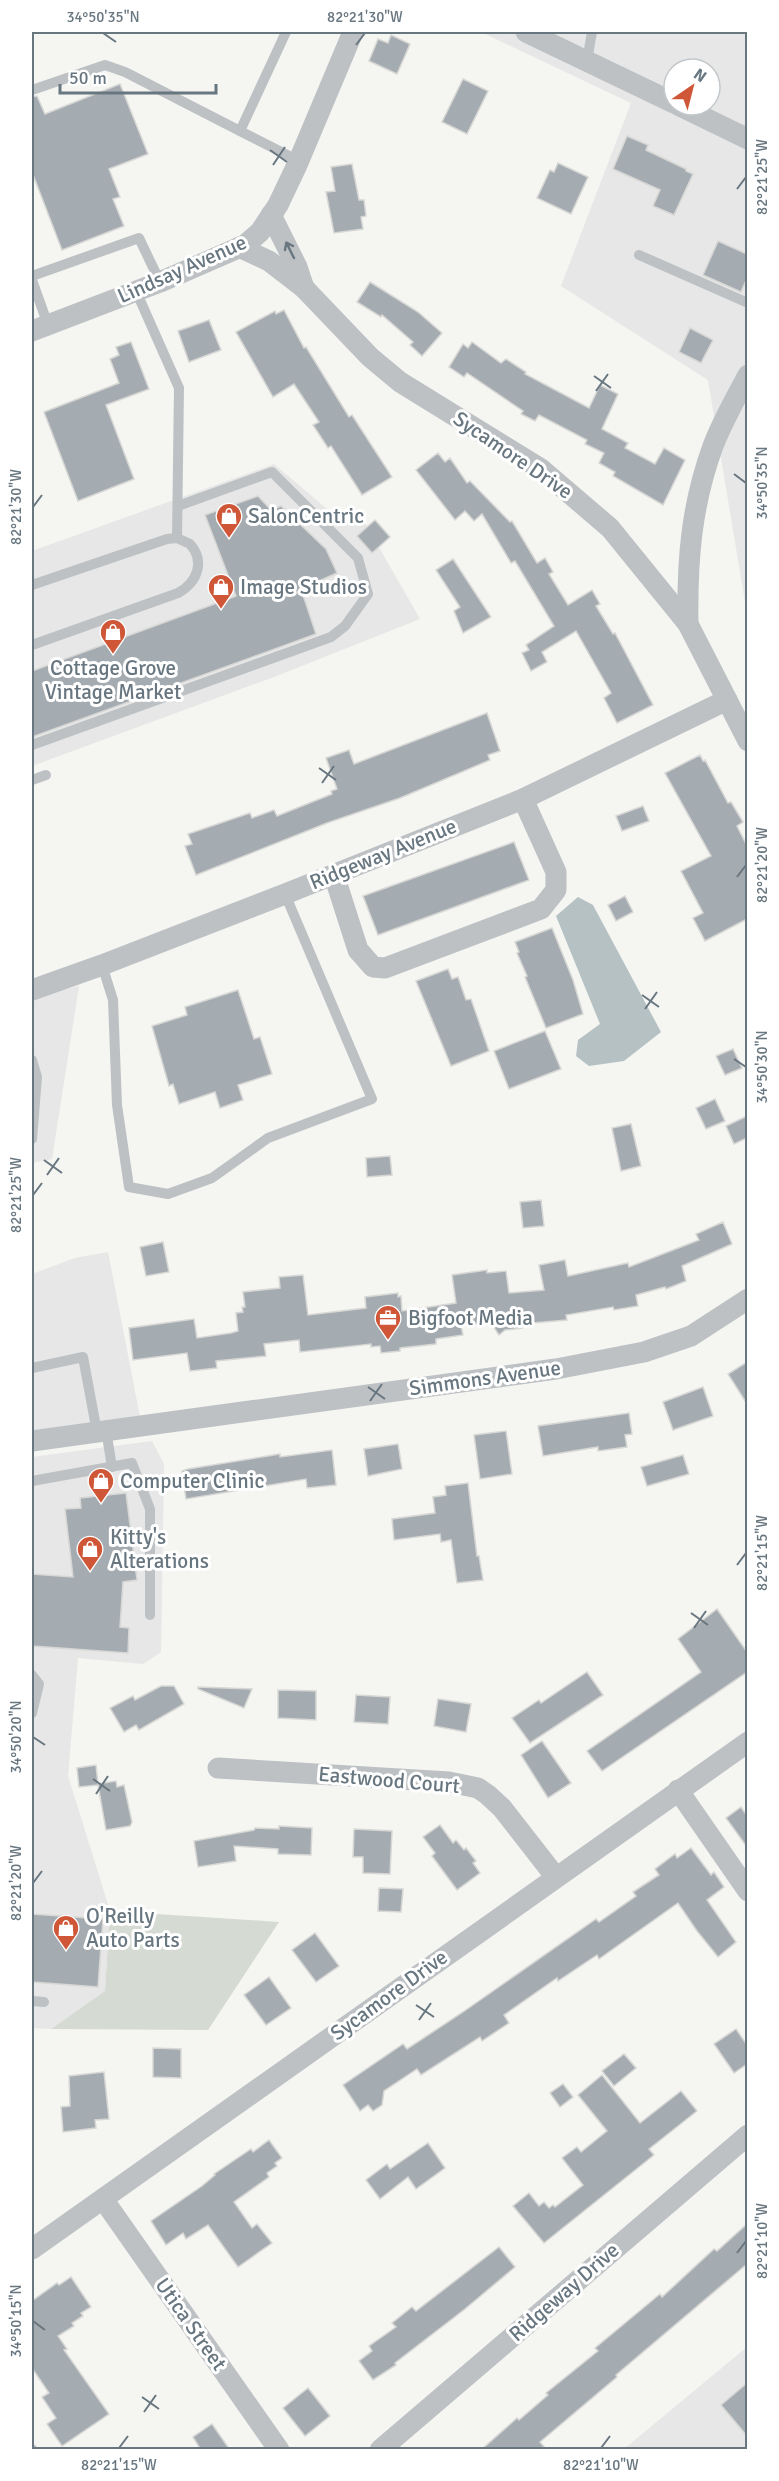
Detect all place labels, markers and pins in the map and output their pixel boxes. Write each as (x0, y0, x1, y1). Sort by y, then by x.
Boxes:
shop icon: SalonCentric (214, 501, 244, 539)
place label: SalonCentric (248, 503, 364, 529)
shop icon: Image Studios (206, 572, 236, 610)
place label: Image Studios (240, 574, 367, 600)
shop icon: Cottage Grove Vintage Market (98, 617, 128, 655)
place label: Cottage Grove Vintage Market (45, 655, 181, 705)
office icon: Bigfoot Media (373, 1303, 403, 1341)
place label: Bigfoot Media (408, 1305, 533, 1331)
shop icon: Computer Clinic (86, 1466, 116, 1504)
place label: Computer Clinic (120, 1468, 264, 1494)
place label: Kitty's Alterations (110, 1524, 209, 1574)
shop icon: Kitty's Alterations (75, 1534, 105, 1572)
place label: O'Reilly Auto Parts (86, 1903, 180, 1953)
shop icon: O'Reilly Auto Parts (51, 1913, 81, 1951)

